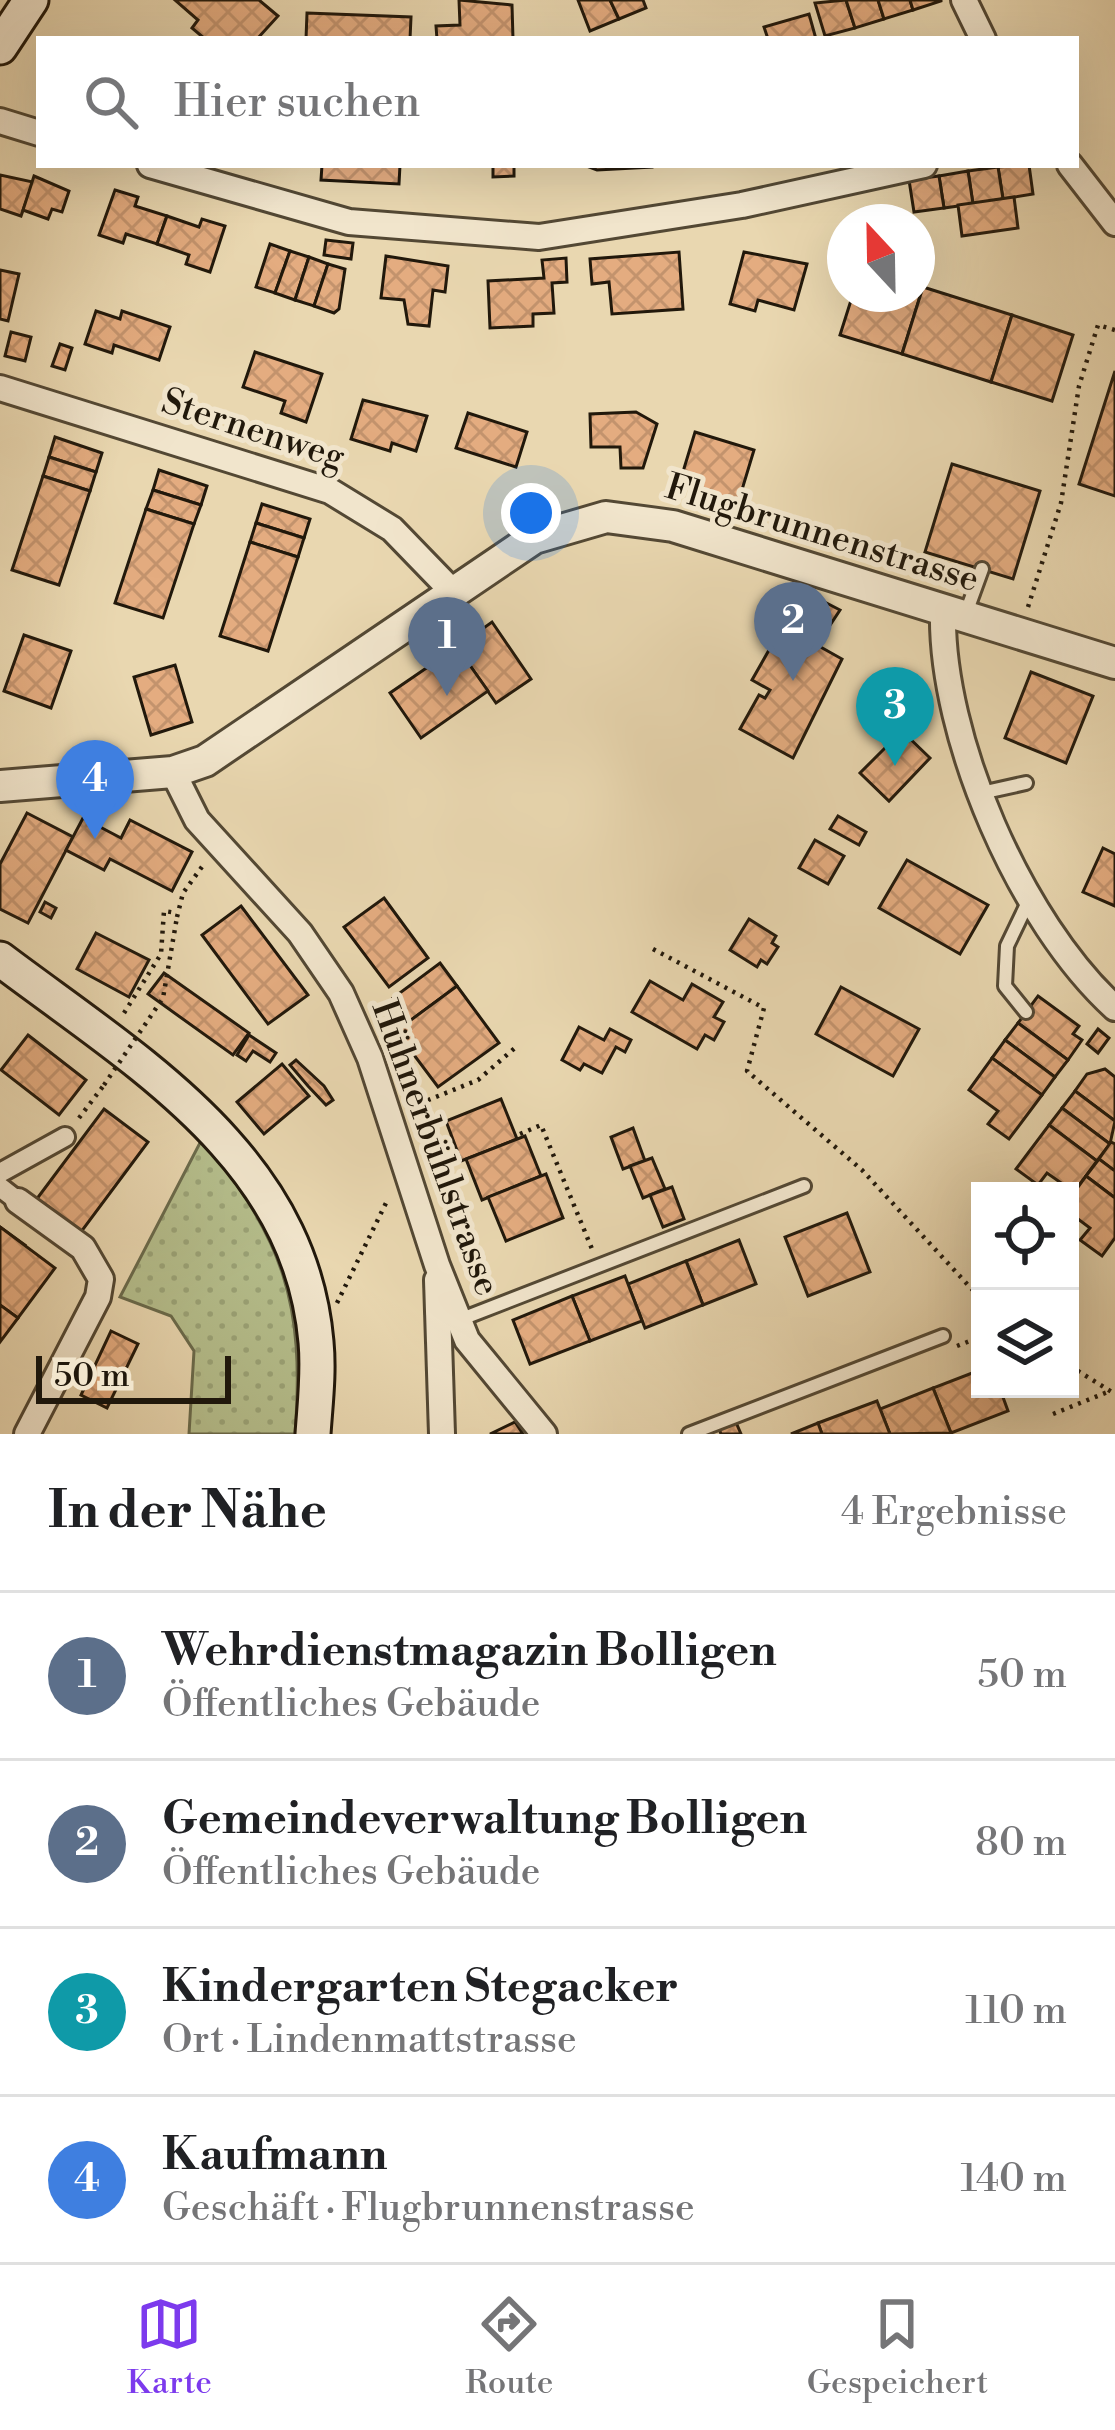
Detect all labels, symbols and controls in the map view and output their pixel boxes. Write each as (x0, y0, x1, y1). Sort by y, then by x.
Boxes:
search box (36, 36, 1079, 168)
icon: search (78, 69, 144, 135)
text: Hier suchen (174, 74, 420, 131)
north arrow (827, 204, 935, 312)
street label: Sternenweg (156, 379, 351, 481)
street label: Flugbrunnenstrasse (660, 465, 984, 603)
your location (501, 483, 561, 543)
pin: 2 (754, 582, 832, 681)
pin: 1 (408, 597, 486, 696)
pin: 3 (856, 667, 934, 766)
pin: 4 (56, 740, 134, 839)
street label: Hühnerbühlstrasse (361, 994, 509, 1302)
map controls (971, 1182, 1079, 1398)
button: locate (971, 1182, 1079, 1290)
button: layers (971, 1290, 1079, 1398)
scale bar (36, 1350, 231, 1403)
text: 50 m (54, 1356, 130, 1397)
text: In der Nähe (48, 1480, 327, 1544)
text: 4 Ergebnisse (841, 1488, 1067, 1537)
text: Wehrdienstmagazin Bolligen (162, 1623, 777, 1680)
text: 1 (78, 1651, 96, 1700)
text: 50 m (977, 1651, 1067, 1700)
text: Öffentliches Gebäude (162, 1680, 540, 1729)
text: Gemeindeverwaltung Bolligen (162, 1791, 807, 1848)
text: 2 (75, 1819, 99, 1868)
text: 80 m (975, 1819, 1067, 1868)
text: Öffentliches Gebäude (162, 1848, 540, 1897)
text: Kindergarten Stegacker (162, 1959, 678, 2016)
text: 3 (75, 1987, 99, 2036)
text: 110 m (965, 1987, 1067, 2036)
text: Ort · Lindenmattstrasse (162, 2016, 577, 2065)
text: Kaufmann (162, 2127, 387, 2184)
text: 4 (74, 2155, 100, 2204)
text: 140 m (960, 2155, 1067, 2204)
text: Geschäft · Flugbrunnenstrasse (162, 2184, 695, 2233)
tab: Karte (127, 2291, 212, 2404)
tab: Route (465, 2291, 553, 2404)
tab: Gespeichert (807, 2291, 988, 2404)

